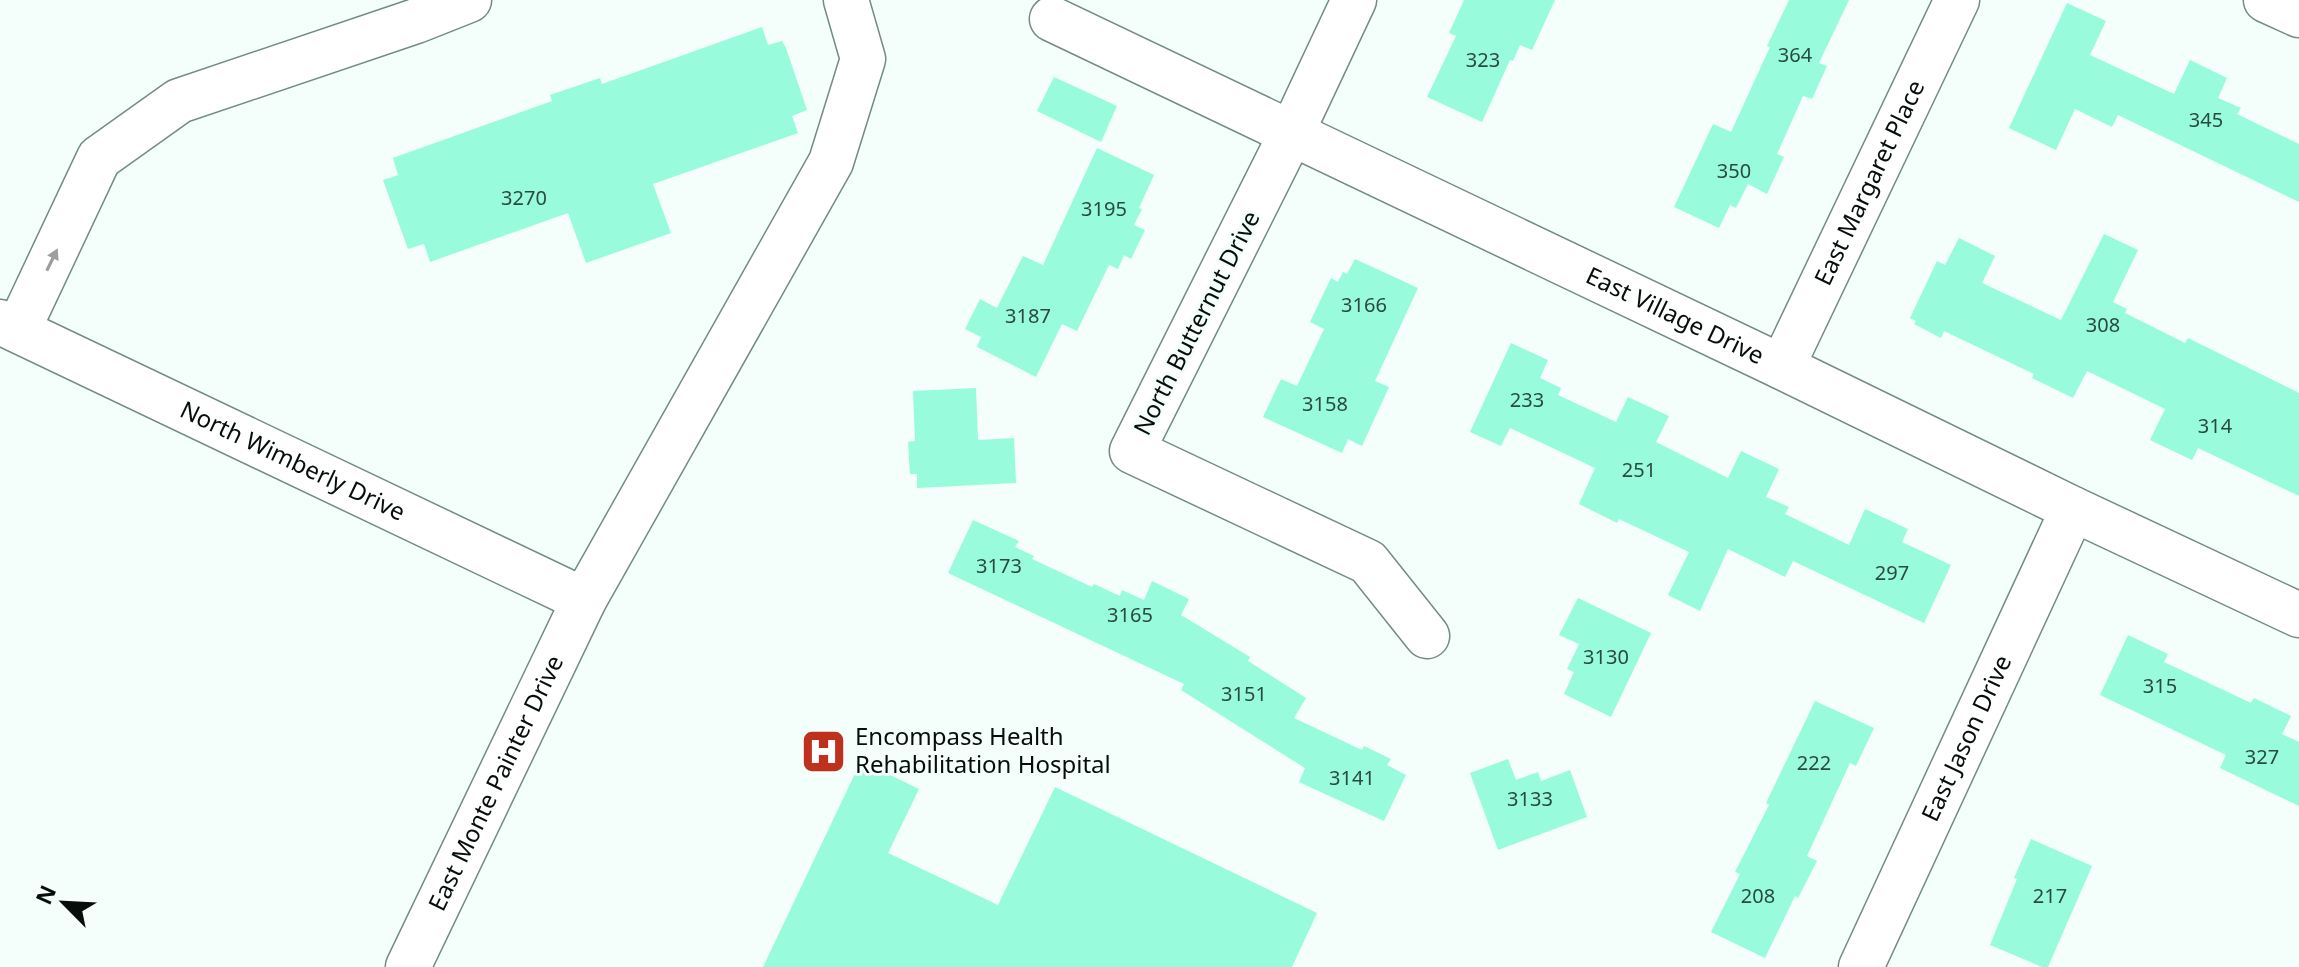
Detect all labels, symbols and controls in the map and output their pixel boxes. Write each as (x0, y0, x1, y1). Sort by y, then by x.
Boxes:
house number: 364 (1778, 41, 1813, 68)
house number: 323 (1466, 46, 1500, 73)
street label: East Margaret Place (1805, 74, 1931, 290)
house number: 345 (2189, 106, 2223, 133)
house number: 350 (1717, 157, 1751, 184)
house number: 3270 (501, 184, 547, 211)
house number: 3195 (1081, 195, 1127, 222)
street label: North Butternut Drive (1125, 205, 1267, 440)
one-way arrow (45, 248, 59, 272)
street label: East Village Drive (1581, 258, 1770, 371)
house number: 3166 (1341, 291, 1387, 318)
house number: 3187 (1005, 302, 1051, 329)
house number: 308 (2086, 311, 2120, 338)
house number: 233 (1510, 386, 1544, 413)
house number: 3158 (1302, 390, 1348, 417)
street label: North Wimberly Drive (175, 392, 411, 528)
house number: 314 (2198, 412, 2233, 439)
house number: 251 (1622, 456, 1656, 483)
house number: 3173 (976, 552, 1022, 579)
house number: 297 (1875, 559, 1909, 586)
house number: 3165 (1107, 601, 1153, 628)
house number: 3130 (1583, 643, 1629, 670)
street label: East Monte Painter Drive (420, 649, 570, 916)
street label: East Jason Drive (1913, 649, 2018, 826)
house number: 315 (2143, 672, 2177, 699)
house number: 3151 (1221, 680, 1267, 707)
place label: Encompass Health Rehabilitation Hospital (855, 719, 1111, 780)
hospital icon: Encompass Health Rehabilitation Hospital (800, 727, 848, 775)
house number: 327 (2245, 743, 2279, 770)
house number: 222 (1797, 749, 1831, 776)
house number: 3141 (1329, 764, 1375, 791)
house number: 3133 (1507, 785, 1553, 812)
north arrow (24, 863, 104, 943)
text: N (27, 880, 62, 909)
house number: 208 (1741, 882, 1775, 909)
house number: 217 (2033, 882, 2067, 909)

